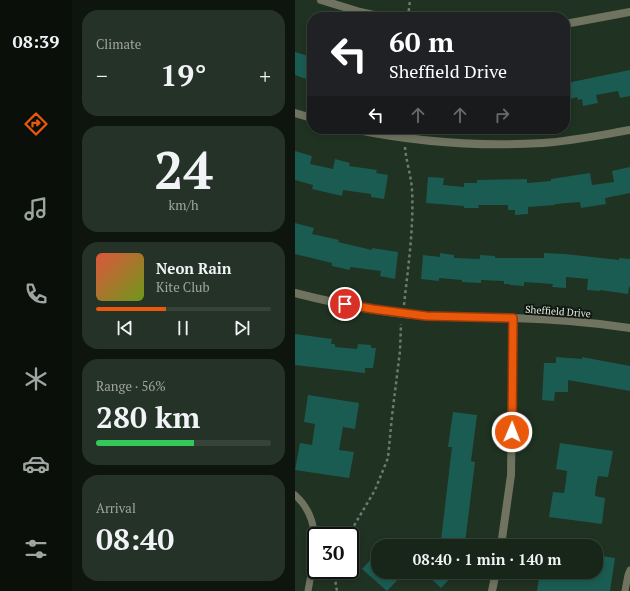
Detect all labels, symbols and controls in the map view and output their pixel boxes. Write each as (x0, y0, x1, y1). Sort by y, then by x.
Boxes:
text: 60 m (389, 23, 454, 60)
icon: left (323, 28, 375, 80)
text: 08:39 (13, 29, 59, 53)
text: Climate (96, 35, 141, 53)
text: 19° (160, 55, 207, 95)
text: Sheffield Drive (389, 59, 507, 83)
text: − (96, 61, 108, 90)
text: + (259, 61, 271, 90)
icon: left (365, 104, 387, 126)
icon: ahead (407, 104, 429, 126)
icon: ahead (449, 104, 471, 126)
icon: right (491, 104, 513, 126)
icon: directions (22, 110, 50, 138)
text: 24 (154, 135, 213, 204)
icon: music (22, 195, 50, 223)
text: km/h (168, 196, 199, 214)
text: Neon Rain (156, 258, 232, 278)
text: Kite Club (156, 278, 210, 296)
icon: phone (22, 280, 50, 308)
pin (328, 287, 362, 321)
icon: arrive (334, 293, 356, 315)
street label: Sheffield Drive (525, 303, 591, 320)
icon: previous (114, 317, 136, 339)
icon: pause (172, 317, 194, 339)
icon: next (231, 317, 253, 339)
icon: climate (22, 365, 50, 393)
text: Range · 56% (96, 377, 166, 395)
text: 280 km (96, 397, 200, 437)
position arrow (491, 411, 533, 453)
icon: car (22, 450, 50, 478)
text: Arrival (96, 499, 136, 517)
text: 08:40 (96, 519, 174, 559)
speed limit sign: 30 (307, 527, 359, 579)
icon: filters (22, 535, 50, 563)
text: 08:40 · 1 min · 140 m (413, 549, 561, 569)

